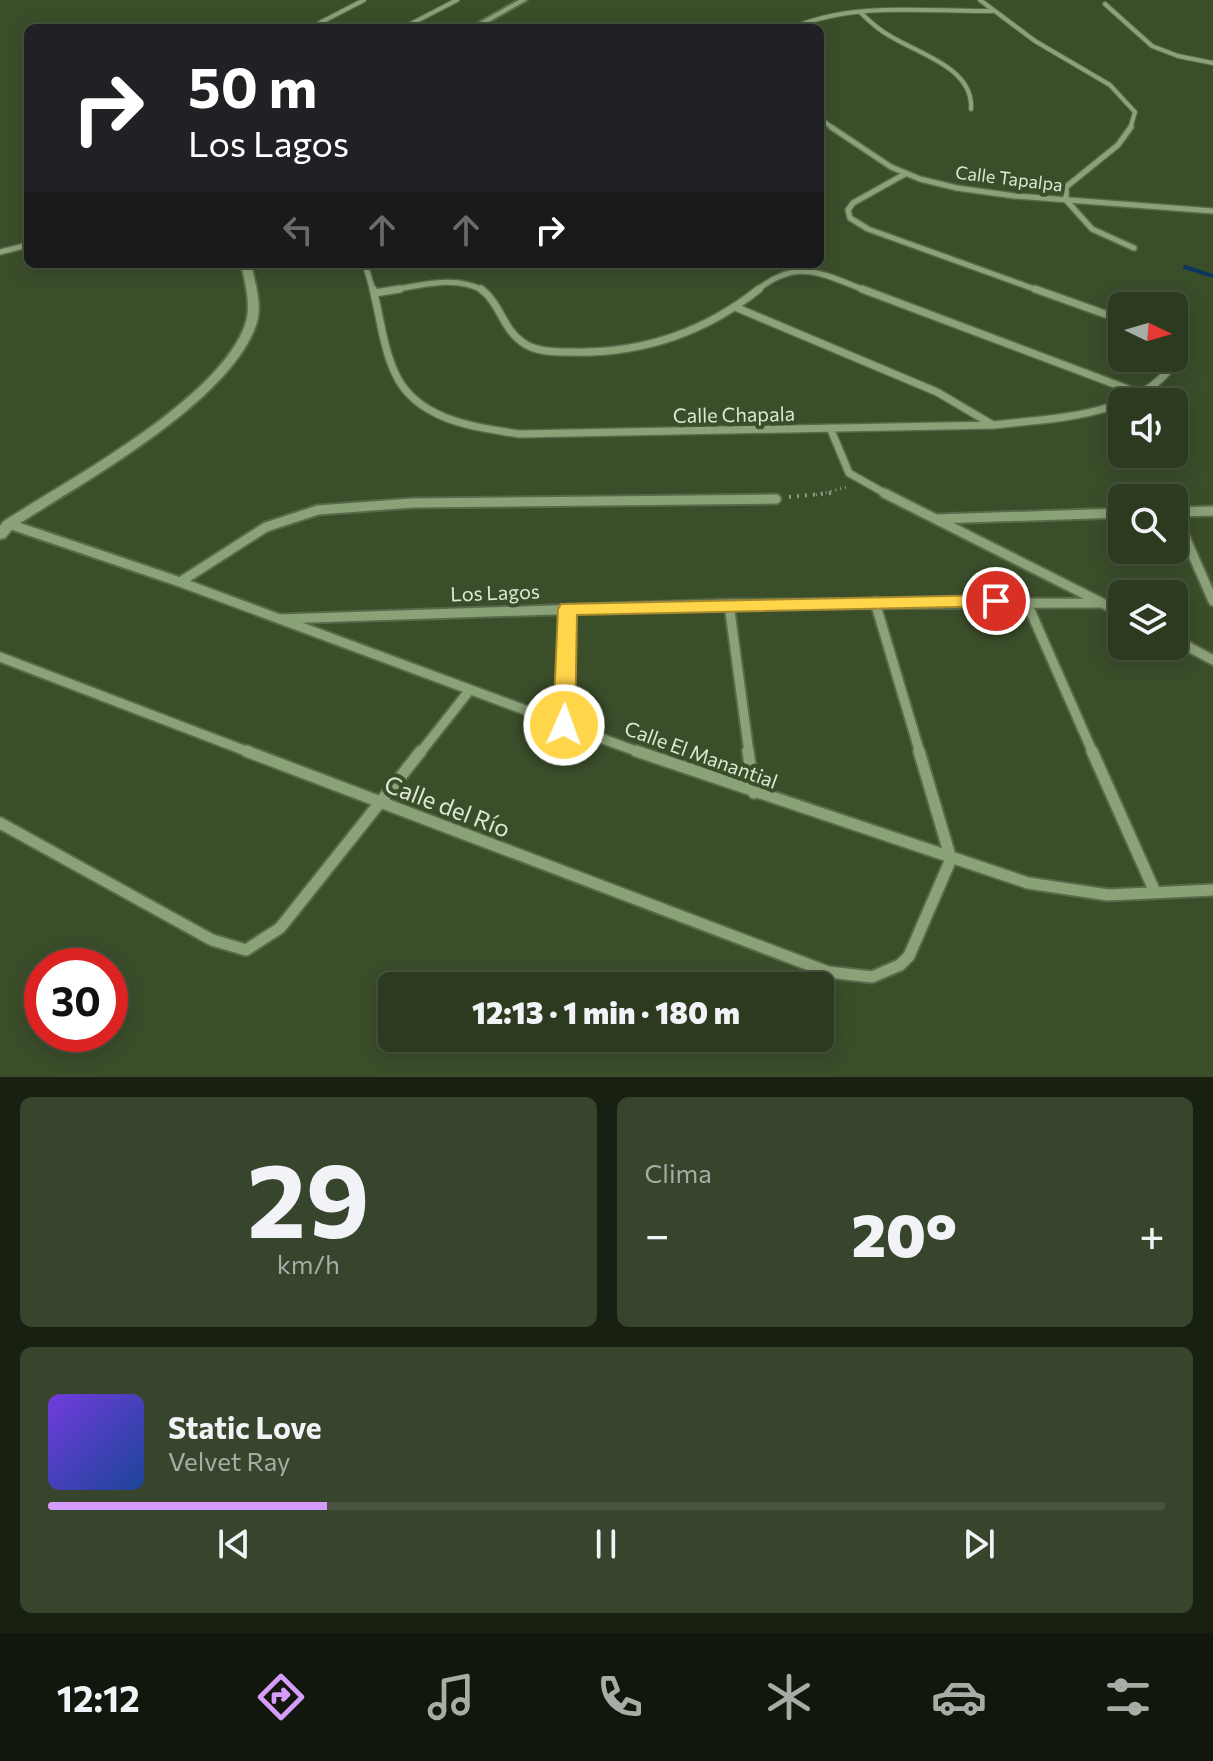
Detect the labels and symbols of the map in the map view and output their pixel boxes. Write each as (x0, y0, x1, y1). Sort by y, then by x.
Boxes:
street label: Calle Tapalpa (954, 161, 1064, 196)
north arrow (1108, 292, 1188, 372)
street label: Calle Chapala (673, 401, 795, 427)
pin (962, 567, 1030, 635)
street label: Los Lagos (450, 578, 540, 606)
position arrow (522, 683, 606, 767)
street label: Calle El Manantial (622, 715, 781, 793)
street label: Calle del Río (381, 768, 514, 843)
speed limit sign: 30 (24, 948, 128, 1052)

